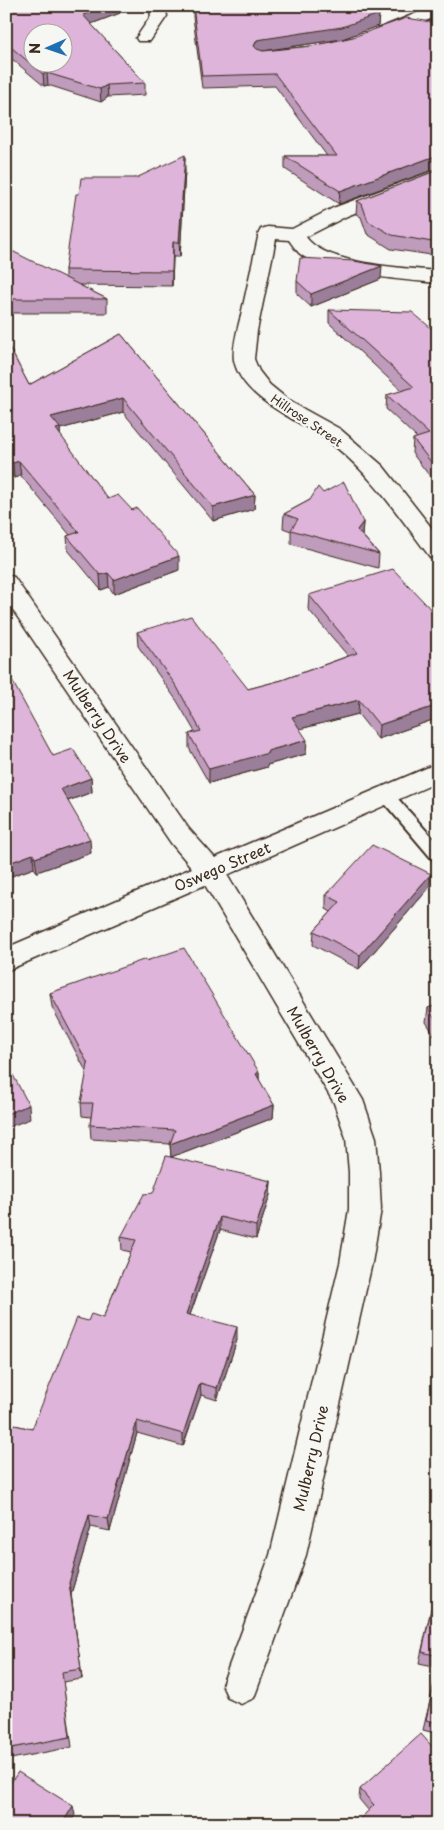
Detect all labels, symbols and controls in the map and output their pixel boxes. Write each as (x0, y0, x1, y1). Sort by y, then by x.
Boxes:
north arrow (22, 22, 72, 72)
text: N (24, 43, 45, 54)
street label: Hillrose Street (267, 389, 347, 451)
street label: Mulberry Drive (58, 665, 138, 767)
street label: Oswego Street (170, 835, 274, 897)
street label: Mulberry Drive (282, 1001, 356, 1107)
street label: Mulberry Drive (287, 1403, 333, 1513)

